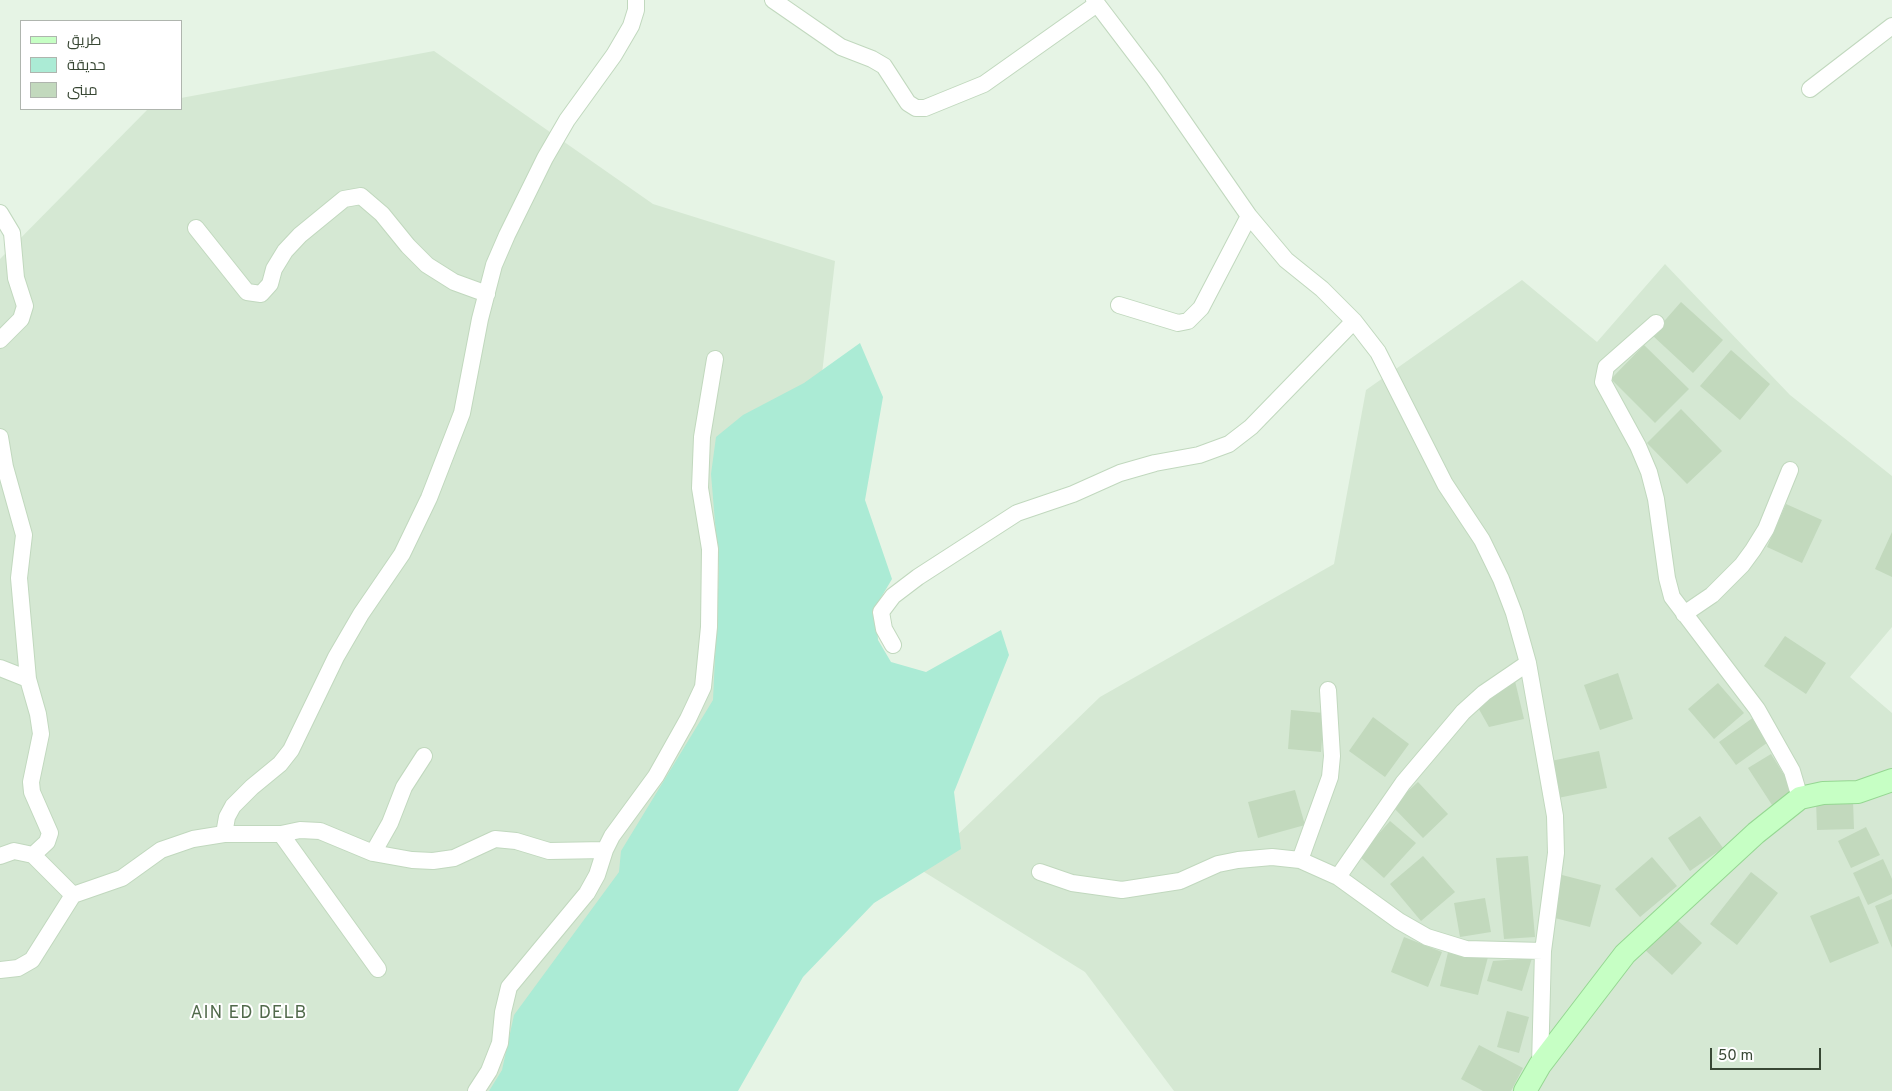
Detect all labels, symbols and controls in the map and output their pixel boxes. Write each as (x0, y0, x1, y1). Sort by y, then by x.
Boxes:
legend (20, 20, 182, 110)
text: طريق (67, 32, 101, 51)
text: حديقة (67, 57, 106, 76)
text: مبنى (67, 82, 98, 101)
district label: AIN ED DELB (189, 1003, 309, 1025)
scale bar (1712, 1038, 1823, 1070)
text: 50 m (1718, 1047, 1753, 1066)

